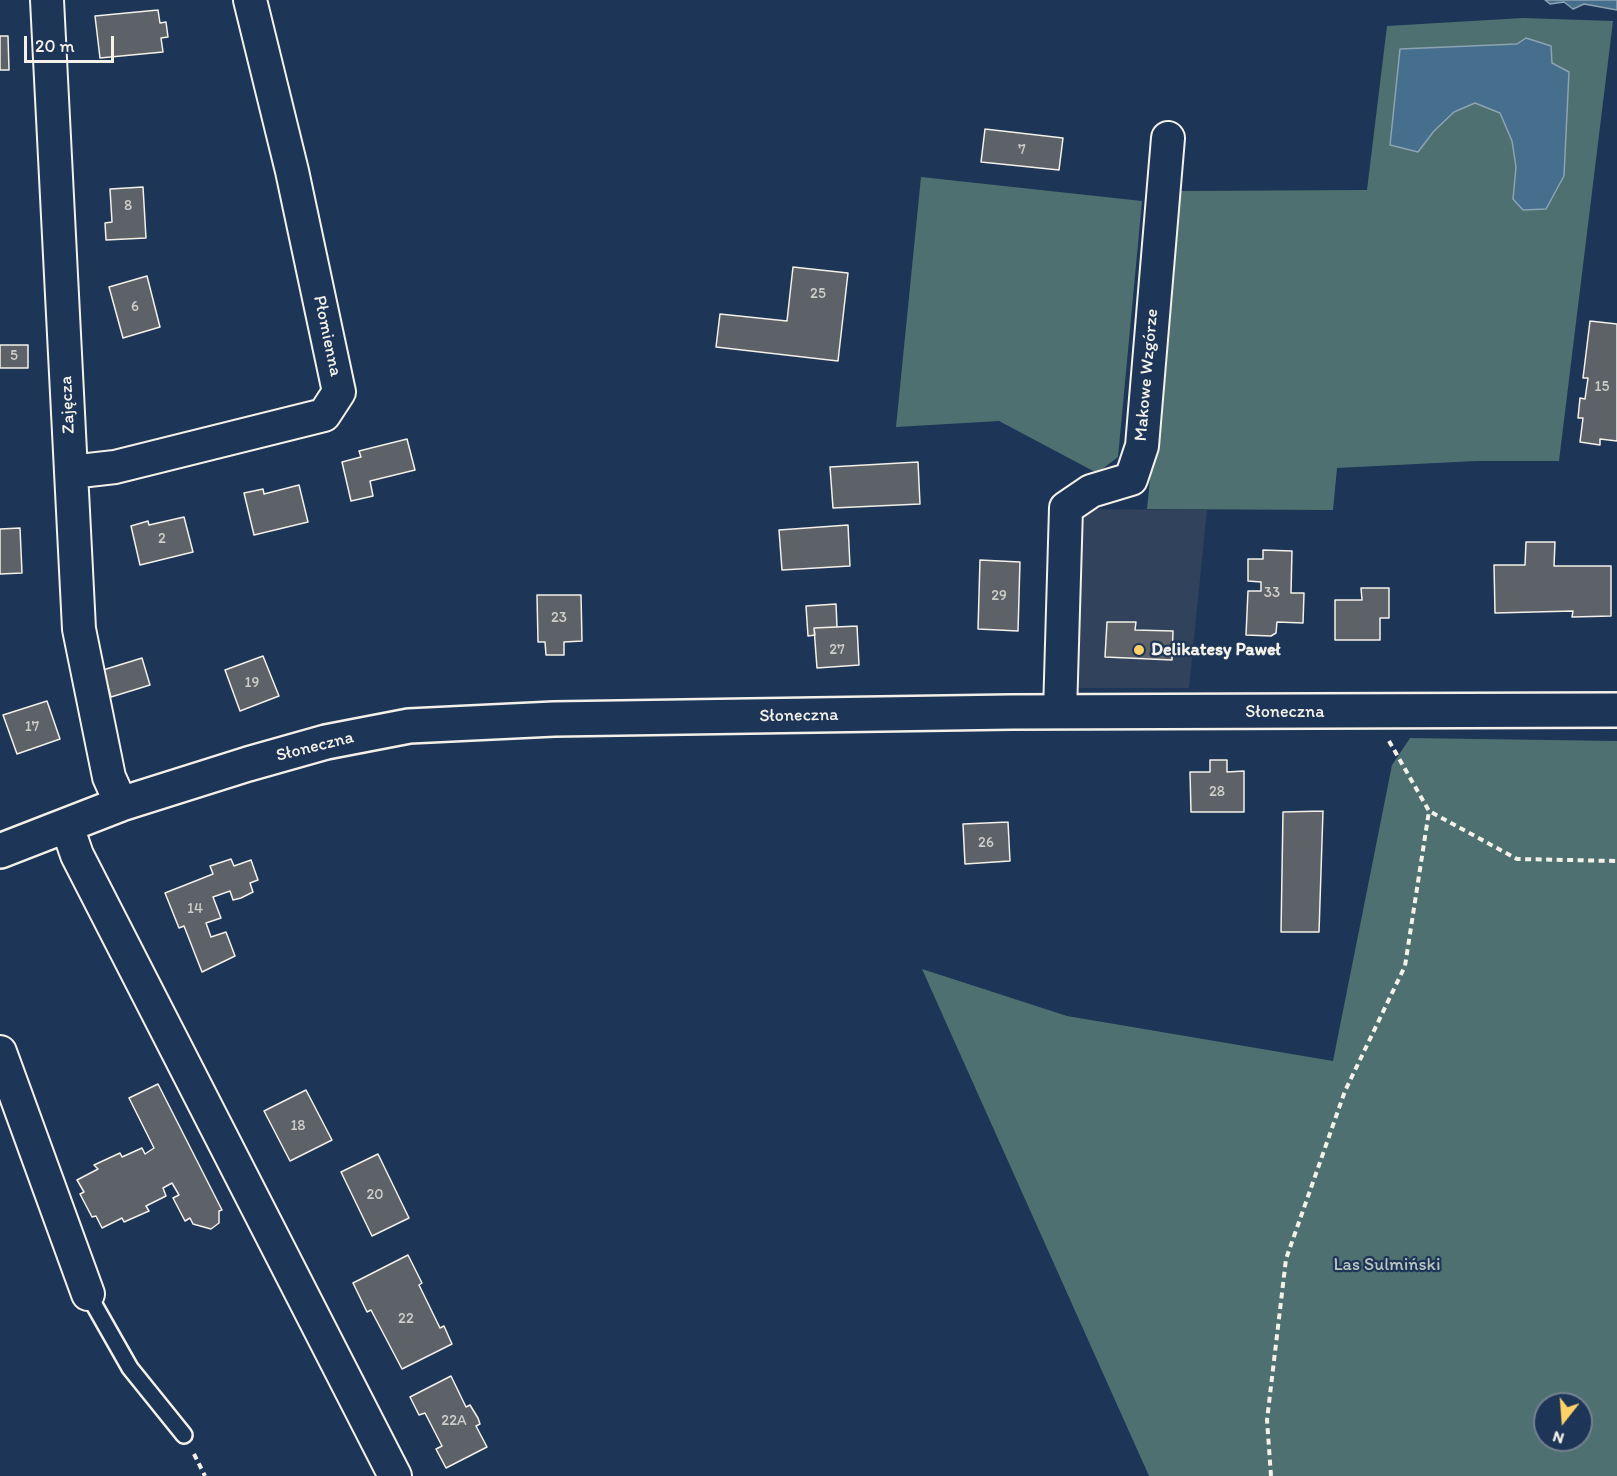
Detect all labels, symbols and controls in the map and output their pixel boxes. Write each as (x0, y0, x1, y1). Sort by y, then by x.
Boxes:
scale bar (27, 24, 117, 62)
text: 20 m (35, 35, 75, 57)
house number: 7 (1018, 141, 1026, 159)
house number: 8 (124, 197, 132, 215)
house number: 25 (810, 285, 826, 303)
street label: Płomienna (308, 294, 346, 378)
house number: 6 (131, 298, 139, 316)
street label: Makowe Wzgórze (1130, 308, 1164, 442)
house number: 5 (10, 347, 18, 365)
street label: Zajęcza (56, 375, 80, 435)
house number: 15 (1595, 378, 1609, 396)
house number: 2 (158, 530, 166, 548)
house number: 33 (1264, 584, 1280, 602)
house number: 29 (991, 587, 1007, 605)
house number: 23 (551, 609, 567, 627)
place label: Delikatesy Paweł (1151, 639, 1281, 661)
house number: 27 (829, 641, 845, 659)
marker: Delikatesy Paweł (1132, 643, 1146, 657)
house number: 19 (245, 674, 259, 692)
street label: Słoneczna (1245, 701, 1325, 723)
street label: Słoneczna (759, 705, 839, 727)
house number: 17 (25, 718, 39, 736)
street label: Słoneczna (274, 727, 356, 767)
house number: 28 (1209, 783, 1225, 801)
house number: 26 (978, 834, 994, 852)
house number: 14 (187, 900, 203, 918)
house number: 18 (290, 1117, 306, 1135)
house number: 20 (366, 1186, 384, 1204)
park label: Las Sulmiński (1334, 1254, 1440, 1276)
house number: 22 (398, 1310, 414, 1328)
north arrow (1533, 1392, 1593, 1452)
house number: 22A (441, 1412, 467, 1430)
text: N (1550, 1427, 1566, 1448)

